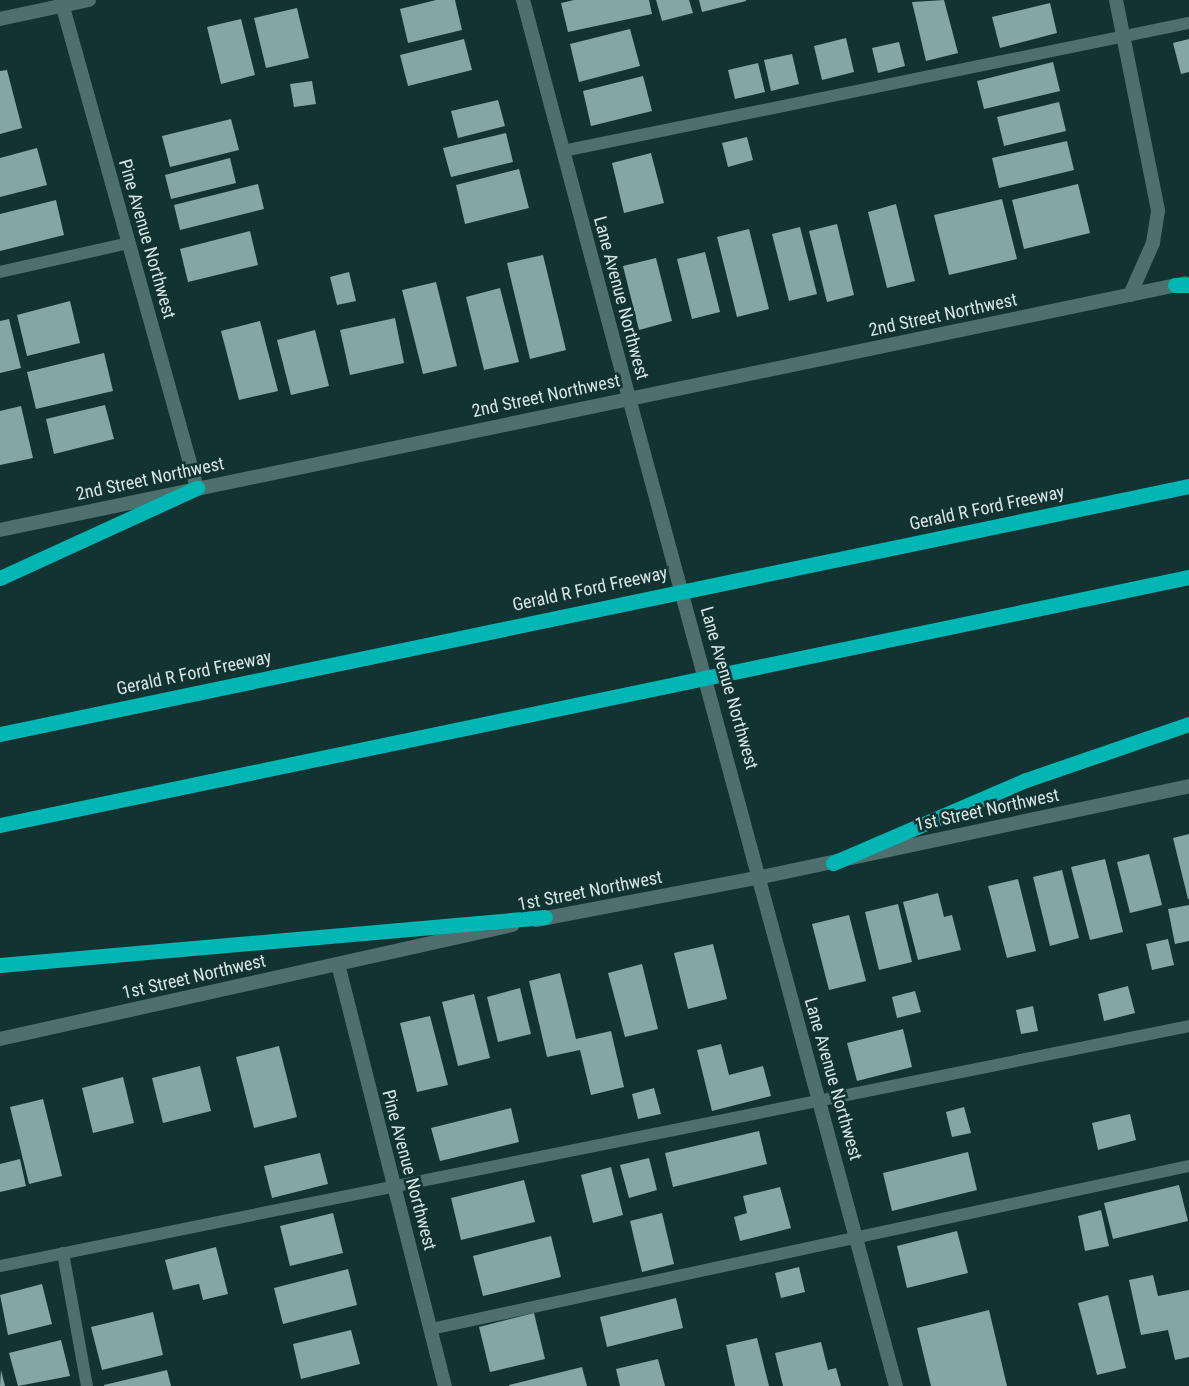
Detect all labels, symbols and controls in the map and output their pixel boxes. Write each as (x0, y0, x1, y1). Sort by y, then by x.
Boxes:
street label: Pine Avenue Northwest (114, 157, 180, 321)
street label: Lane Avenue Northwest (589, 214, 653, 382)
street label: 2nd Street Northwest (867, 289, 1019, 341)
street label: 2nd Street Northwest (470, 370, 622, 422)
street label: 2nd Street Northwest (74, 453, 226, 505)
street label: Gerald R Ford Freeway (908, 481, 1066, 535)
street label: Gerald R Ford Freeway (511, 562, 669, 616)
street label: Lane Avenue Northwest (695, 604, 763, 772)
street label: Gerald R Ford Freeway (115, 646, 273, 700)
street label: 1st Street Northwest (913, 784, 1061, 836)
street label: 1st Street Northwest (516, 866, 664, 916)
street label: 1st Street Northwest (120, 950, 268, 1004)
street label: Lane Avenue Northwest (799, 995, 867, 1163)
street label: Pine Avenue Northwest (377, 1087, 441, 1253)

